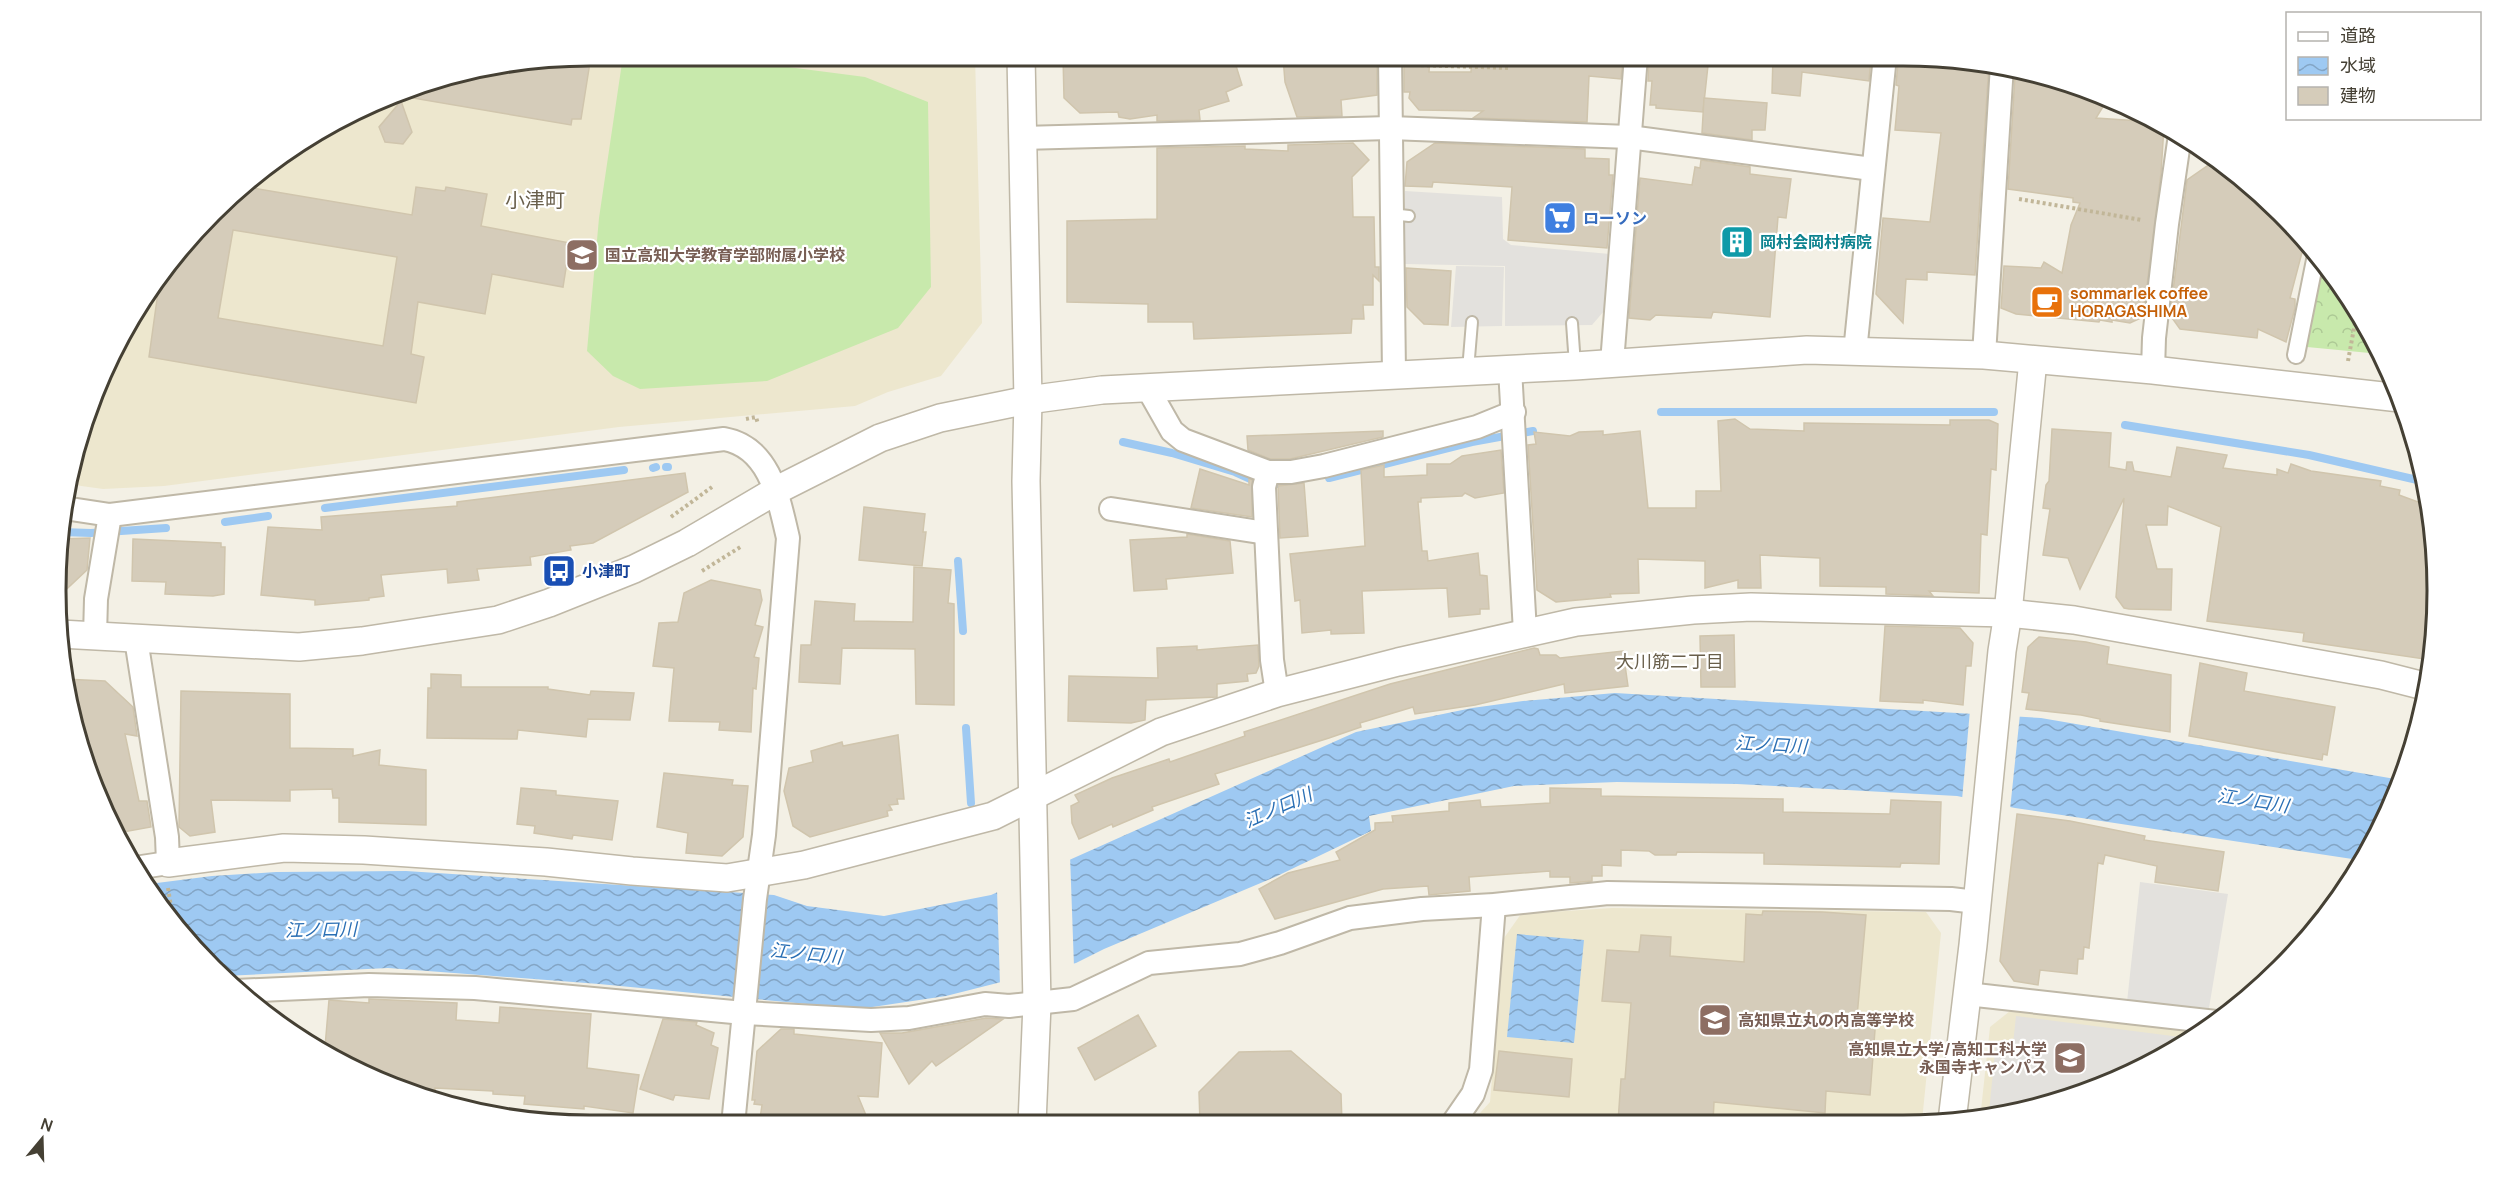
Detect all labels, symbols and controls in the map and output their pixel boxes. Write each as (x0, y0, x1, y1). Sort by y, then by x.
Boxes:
legend (2286, 12, 2481, 120)
text: 道路 (2340, 23, 2376, 47)
text: 水域 (2340, 53, 2376, 77)
text: 建物 (2340, 83, 2376, 107)
district label: 小津町 (505, 186, 565, 213)
supermarket icon: ローソン (1542, 200, 1578, 236)
place label: ローソン (1583, 207, 1647, 229)
building icon: 岡村会岡村病院 (1719, 224, 1755, 260)
place label: 岡村会岡村病院 (1760, 231, 1872, 253)
school or university icon: 国立高知大学教育学部附属小学校 (564, 237, 600, 273)
place label: 国立高知大学教育学部附属小学校 (605, 244, 845, 266)
place label: sommarlek coffee HORAGASHIMA (2070, 282, 2208, 322)
cafe icon: sommarlek coffee HORAGASHIMA (2029, 284, 2065, 320)
bus stop icon: 小津町 (541, 553, 577, 589)
place label: 小津町 (582, 560, 630, 582)
district label: 大川筋二丁目 (1616, 649, 1724, 673)
water label: 江ノ口川 (1734, 730, 1810, 758)
water label: 江ノ口川 (1240, 781, 1317, 833)
water label: 江ノ口川 (2216, 783, 2293, 818)
water label: 江ノ口川 (285, 916, 359, 942)
water label: 江ノ口川 (769, 937, 845, 969)
school or university icon: 高知県立丸の内高等学校 (1697, 1002, 1733, 1038)
place label: 高知県立丸の内高等学校 (1738, 1009, 1914, 1031)
place label: 高知県立大学/高知工科大学 永国寺キャンパス (1848, 1038, 2047, 1078)
school or university icon: 高知県立大学/高知工科大学 永国寺キャンパス (2052, 1040, 2088, 1076)
north arrow (12, 1109, 72, 1169)
text: N (38, 1113, 56, 1137)

